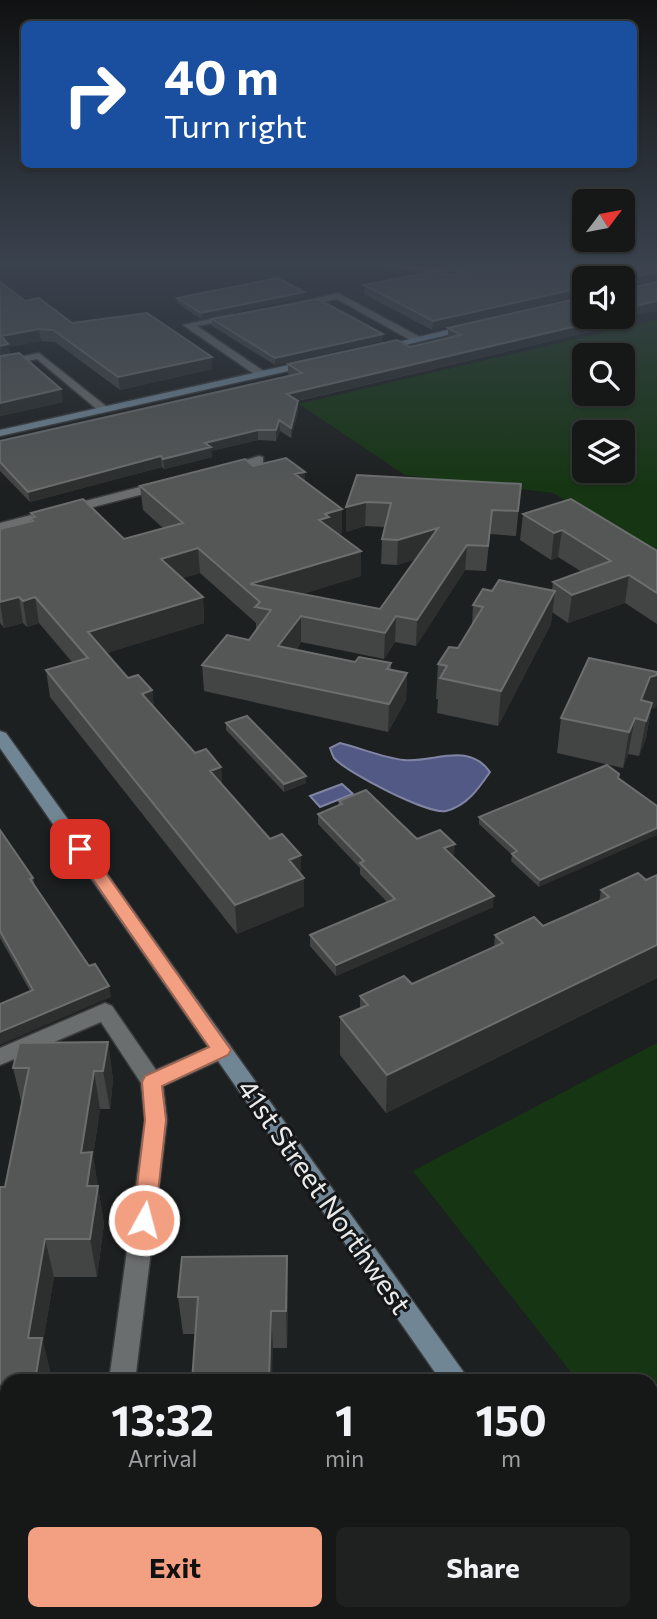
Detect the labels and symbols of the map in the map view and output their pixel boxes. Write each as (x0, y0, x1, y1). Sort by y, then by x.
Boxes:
north arrow (572, 189, 635, 252)
pin (50, 819, 110, 879)
street label: 41st Street Northwest (231, 1072, 419, 1320)
position arrow (107, 1183, 181, 1257)

